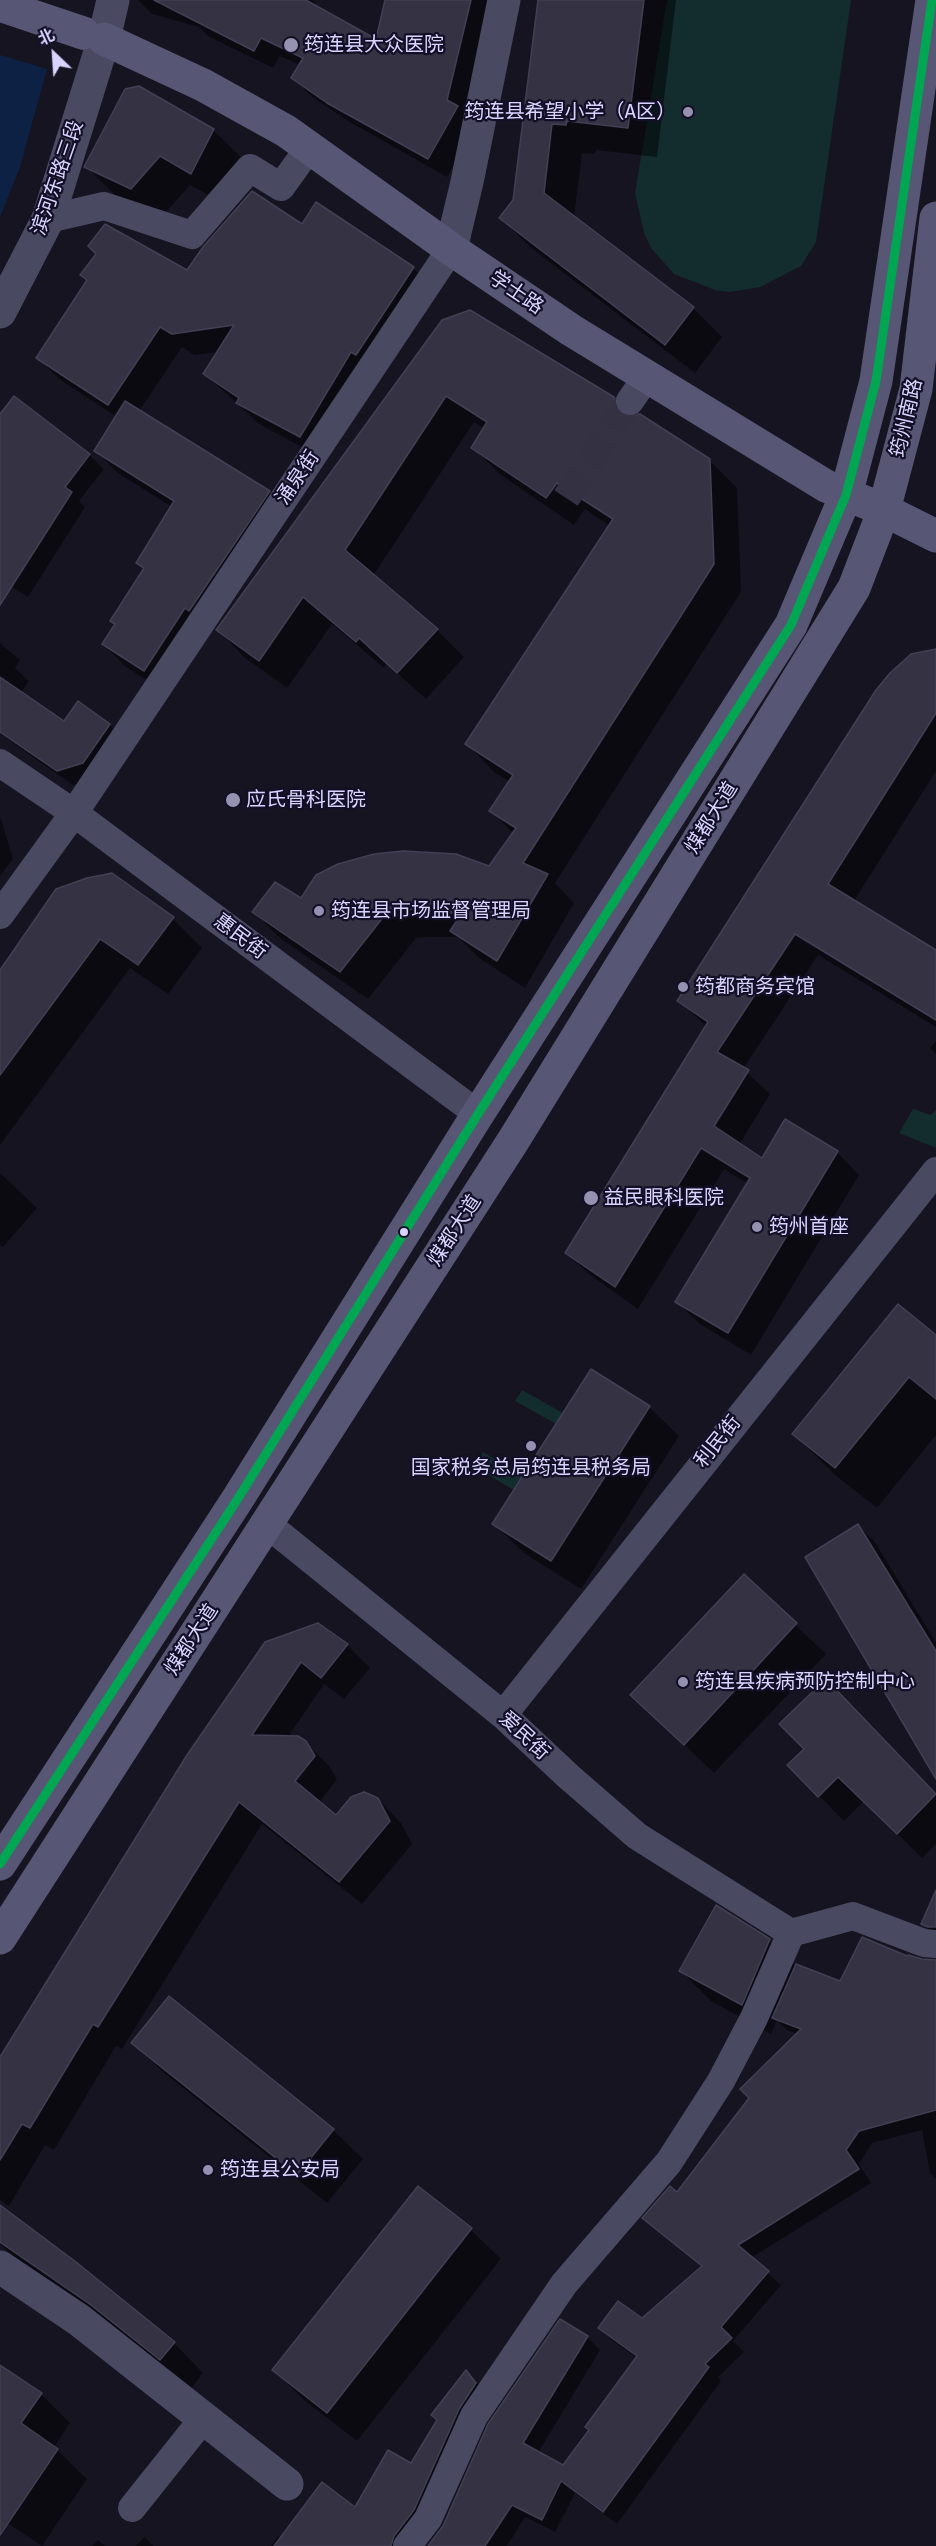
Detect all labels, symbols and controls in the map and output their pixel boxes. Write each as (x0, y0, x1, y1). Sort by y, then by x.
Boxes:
north arrow (24, 24, 84, 84)
text: 北 (35, 25, 57, 49)
place label: 筠连县大众医院 (304, 33, 444, 57)
marker: 筠连县大众医院 (282, 36, 300, 54)
place label: 筠连县希望小学（A区） (465, 100, 676, 124)
marker: 筠连县希望小学（A区） (681, 105, 695, 119)
street label: 滨河东路三段 (27, 117, 89, 239)
street label: 学士路 (484, 266, 548, 320)
street label: 筠州南路 (886, 376, 928, 460)
street label: 涌泉街 (271, 446, 325, 510)
street label: 煤都大道 (681, 778, 743, 858)
place label: 应氏骨科医院 (246, 788, 366, 812)
marker: 应氏骨科医院 (224, 791, 242, 809)
place label: 筠连县市场监督管理局 (331, 899, 531, 923)
marker: 筠连县市场监督管理局 (312, 904, 326, 918)
street label: 惠民街 (209, 909, 271, 965)
place label: 筠都商务宾馆 (695, 975, 815, 999)
marker: 筠都商务宾馆 (676, 980, 690, 994)
place label: 益民眼科医院 (604, 1186, 724, 1210)
marker: 益民眼科医院 (582, 1189, 600, 1207)
street label: 煤都大道 (423, 1191, 487, 1271)
place label: 筠州首座 (769, 1215, 849, 1239)
marker: 筠州首座 (750, 1220, 764, 1234)
unlabelled marker (398, 1226, 410, 1238)
street label: 利民街 (690, 1411, 746, 1473)
marker: 国家税务总局筠连县税务局 (524, 1439, 538, 1453)
place label: 国家税务总局筠连县税务局 (411, 1456, 651, 1480)
street label: 煤都大道 (160, 1600, 224, 1680)
place label: 筠连县疾病预防控制中心 (695, 1670, 915, 1694)
marker: 筠连县疾病预防控制中心 (676, 1675, 690, 1689)
street label: 爱民街 (494, 1707, 554, 1765)
place label: 筠连县公安局 (220, 2158, 340, 2182)
marker: 筠连县公安局 (201, 2163, 215, 2177)

